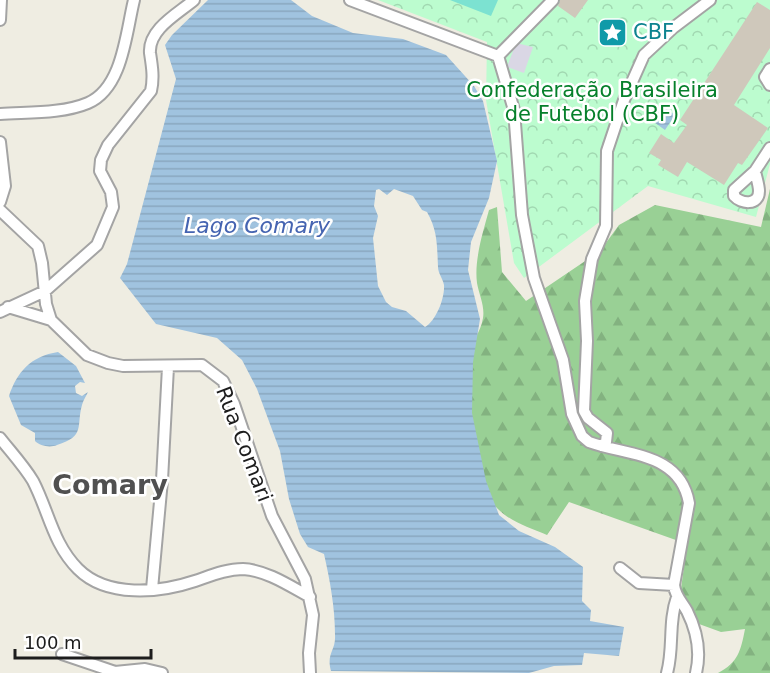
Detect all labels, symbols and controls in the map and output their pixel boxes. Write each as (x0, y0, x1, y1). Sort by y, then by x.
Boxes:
place icon: CBF (596, 16, 628, 48)
place label: CBF (633, 20, 674, 44)
park label: Confederação Brasileira de Futebol (CBF) (466, 78, 718, 126)
water label: Lago Comary (184, 213, 331, 238)
street label: Rua Comari (211, 383, 277, 505)
district label: Comary (52, 469, 168, 500)
scale bar (15, 622, 152, 660)
text: 100 m (24, 632, 82, 653)

